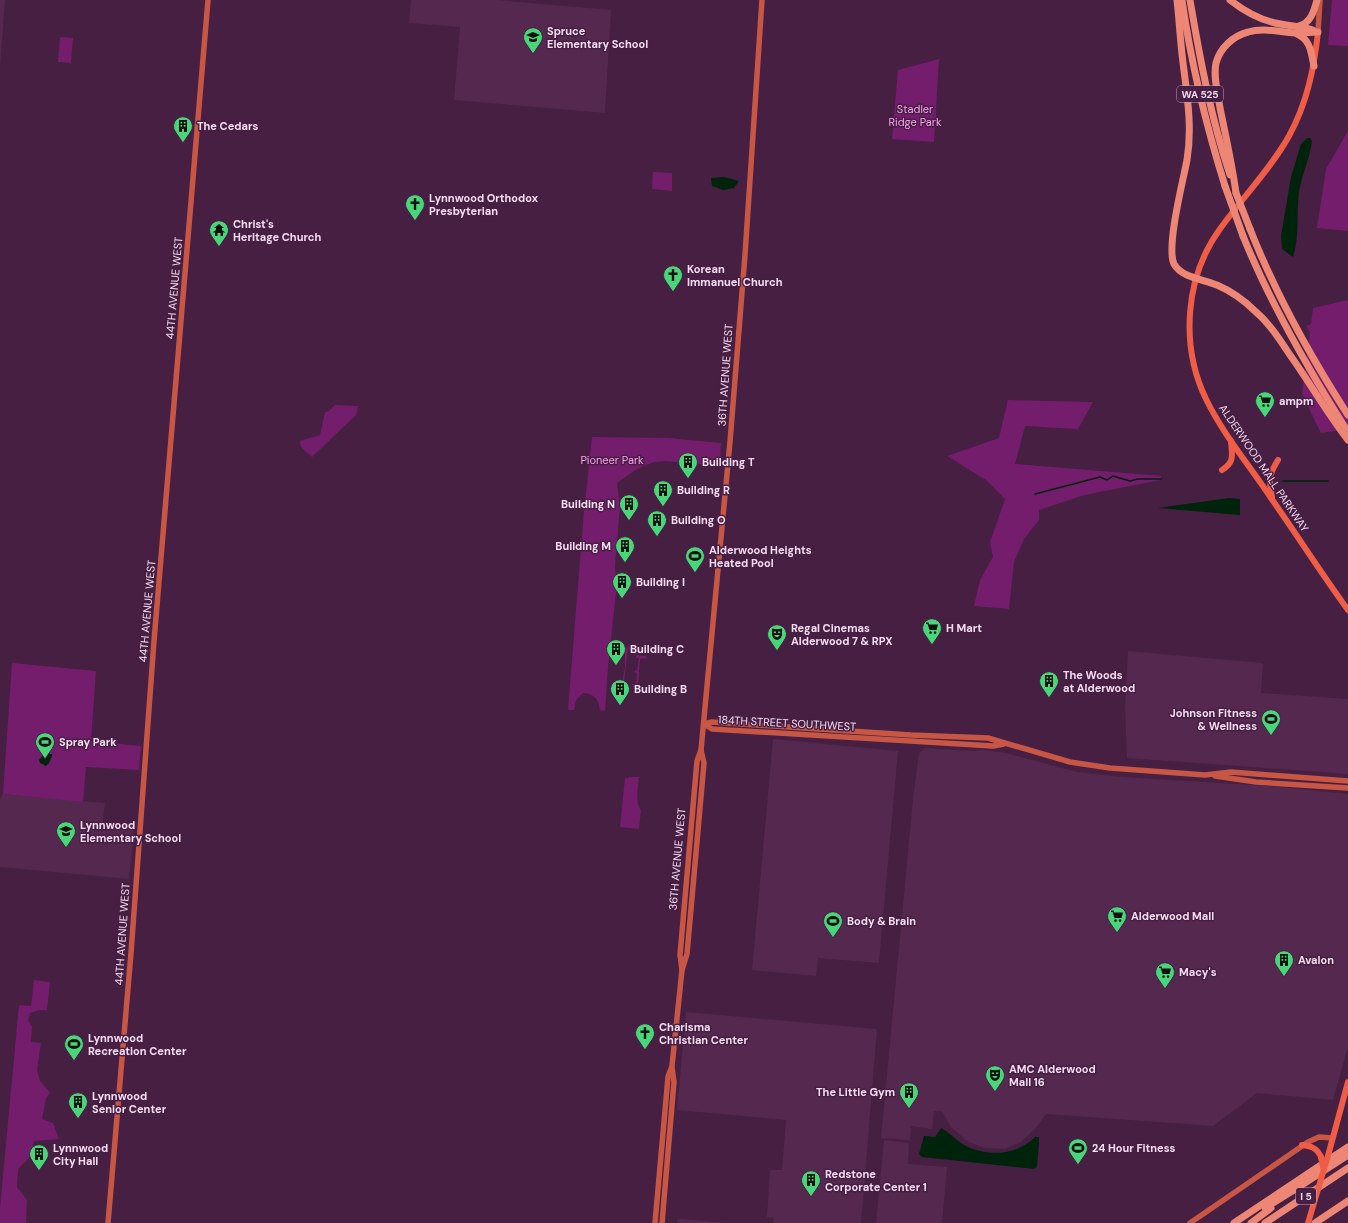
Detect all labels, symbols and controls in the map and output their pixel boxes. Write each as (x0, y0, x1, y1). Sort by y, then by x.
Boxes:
place label: Spruce Elementary School (547, 24, 648, 51)
school or university icon: Spruce Elementary School (522, 26, 544, 54)
road number: WA 525 (1177, 86, 1223, 102)
park label: Stadler Ridge Park (889, 102, 942, 129)
building icon: The Cedars (172, 115, 194, 143)
place label: The Cedars (197, 119, 258, 133)
place label: Lynnwood Orthodox Presbyterian (429, 191, 539, 218)
church icon: Lynnwood Orthodox Presbyterian (404, 193, 426, 221)
place label: Christ's Heritage Church (233, 217, 322, 244)
temple icon: Christ's Heritage Church (208, 219, 230, 247)
street label: 44TH AVENUE WEST (163, 236, 185, 340)
place label: Korean Immanuel Church (687, 262, 783, 289)
church icon: Korean Immanuel Church (662, 264, 684, 292)
street label: 36TH AVENUE WEST (714, 323, 736, 427)
supermarket icon: ampm (1254, 390, 1276, 418)
place label: ampm (1279, 394, 1313, 408)
street label: ALDERWOOD MALL PARKWAY (1216, 402, 1312, 535)
building icon: Building T (677, 451, 699, 479)
park label: Pioneer Park (580, 453, 644, 467)
place label: Building T (702, 455, 755, 469)
building icon: Building R (652, 479, 674, 507)
place label: Building R (677, 483, 730, 497)
building icon: Building N (618, 493, 640, 521)
place label: Building N (561, 497, 615, 511)
building icon: Building O (646, 509, 668, 537)
place label: Building O (671, 513, 726, 527)
building icon: Building M (614, 535, 636, 563)
place label: Building M (555, 539, 611, 553)
place label: Alderwood Heights Heated Pool (709, 543, 812, 570)
sports icon: Alderwood Heights Heated Pool (684, 545, 706, 573)
street label: 44TH AVENUE WEST (136, 559, 158, 663)
building icon: Building I (611, 571, 633, 599)
place label: Building I (636, 575, 685, 589)
supermarket icon: H Mart (921, 617, 943, 645)
place label: Regal Cinemas Alderwood 7 & RPX (791, 621, 893, 648)
place label: H Mart (946, 621, 982, 635)
theatre icon: Regal Cinemas Alderwood 7 & RPX (766, 623, 788, 651)
building icon: Building C (605, 638, 627, 666)
place label: Building C (630, 642, 684, 656)
place label: The Woods at Alderwood (1063, 668, 1135, 695)
building icon: The Woods at Alderwood (1038, 670, 1060, 698)
building icon: Building B (609, 678, 631, 706)
place label: Building B (634, 682, 687, 696)
place label: Johnson Fitness & Wellness (1170, 706, 1257, 733)
sports icon: Johnson Fitness & Wellness (1260, 708, 1282, 736)
street label: 184TH STREET SOUTHWEST (718, 712, 856, 734)
sports icon: Spray Park (34, 731, 56, 759)
place label: Spray Park (59, 735, 117, 749)
street label: 36TH AVENUE WEST (666, 807, 688, 911)
place label: Lynnwood Elementary School (80, 818, 181, 845)
school or university icon: Lynnwood Elementary School (55, 820, 77, 848)
street label: 44TH AVENUE WEST (111, 882, 133, 986)
supermarket icon: Alderwood Mall (1106, 905, 1128, 933)
place label: Alderwood Mall (1131, 909, 1214, 923)
sports icon: Body & Brain (822, 910, 844, 938)
place label: Body & Brain (847, 914, 916, 928)
building icon: Avalon (1273, 949, 1295, 977)
place label: Avalon (1298, 953, 1334, 967)
supermarket icon: Macy's (1154, 961, 1176, 989)
place label: Macy's (1179, 965, 1217, 979)
place label: Charisma Christian Center (659, 1020, 748, 1047)
church icon: Charisma Christian Center (634, 1022, 656, 1050)
place label: Lynnwood Recreation Center (88, 1031, 187, 1058)
sports icon: Lynnwood Recreation Center (63, 1033, 85, 1061)
place label: AMC Alderwood Mall 16 (1009, 1062, 1096, 1089)
theatre icon: AMC Alderwood Mall 16 (984, 1064, 1006, 1092)
building icon: The Little Gym (898, 1081, 920, 1109)
place label: The Little Gym (816, 1085, 895, 1099)
place label: Lynnwood Senior Center (92, 1089, 167, 1116)
building icon: Lynnwood Senior Center (67, 1091, 89, 1119)
sports icon: 24 Hour Fitness (1067, 1137, 1089, 1165)
place label: Lynnwood City Hall (53, 1141, 108, 1168)
place label: 24 Hour Fitness (1092, 1141, 1176, 1155)
building icon: Lynnwood City Hall (28, 1143, 50, 1171)
place label: Redstone Corporate Center 1 (825, 1167, 927, 1194)
building icon: Redstone Corporate Center 1 (800, 1169, 822, 1197)
road number: I 5 (1296, 1188, 1316, 1204)

